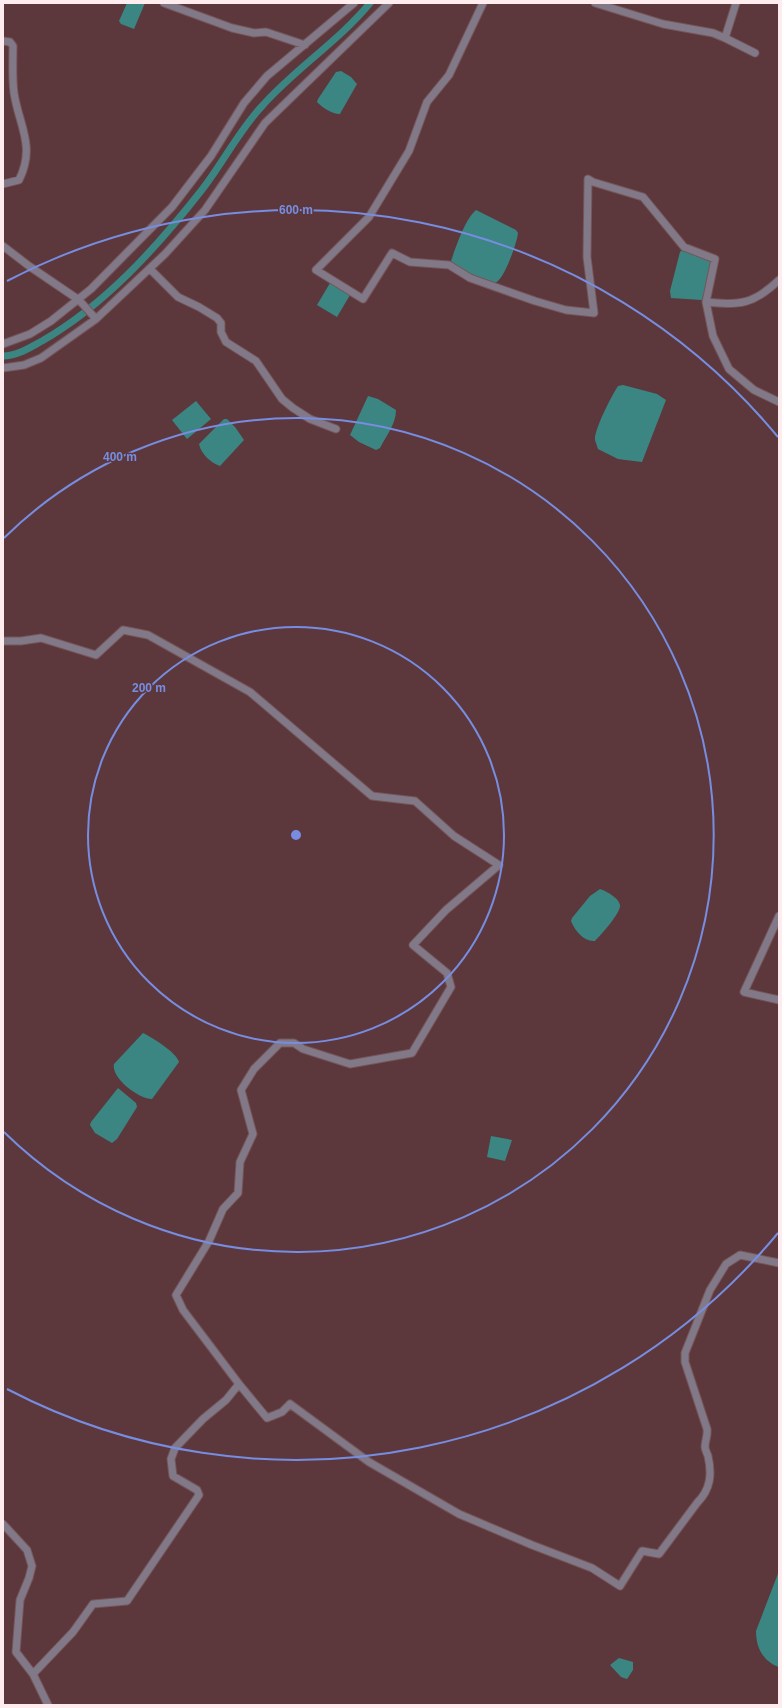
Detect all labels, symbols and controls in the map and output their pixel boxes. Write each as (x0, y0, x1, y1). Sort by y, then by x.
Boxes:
text: 600 m (279, 203, 313, 217)
text: 400 m (103, 450, 137, 464)
text: 200 m (132, 681, 166, 695)
centre of rings (289, 828, 303, 842)

